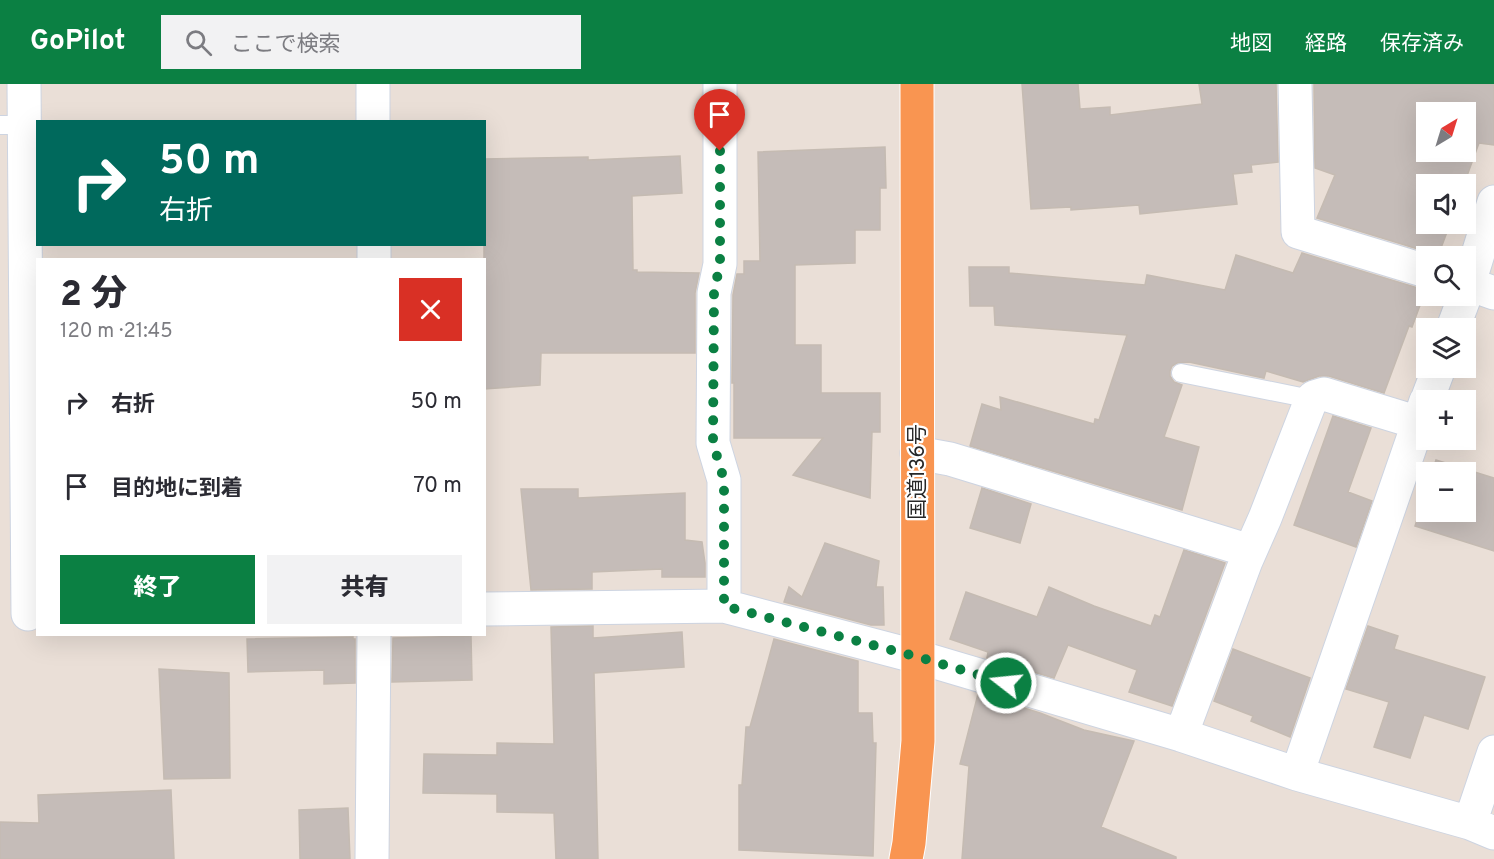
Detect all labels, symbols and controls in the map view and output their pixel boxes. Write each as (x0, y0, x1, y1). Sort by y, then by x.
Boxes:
search box (161, 15, 581, 69)
text: GoPilot (30, 24, 125, 60)
icon: search (182, 26, 215, 59)
text: 地図 (1230, 31, 1272, 58)
text: 経路 (1305, 31, 1347, 58)
text: 保存済み (1380, 31, 1464, 58)
text: ここで検索 (230, 32, 341, 59)
pin (694, 89, 745, 151)
icon: arrive (703, 98, 736, 131)
north arrow (1416, 102, 1476, 162)
map controls (1416, 102, 1476, 522)
text: 50 m (159, 136, 260, 189)
icon: right (60, 144, 138, 222)
button: sound (1416, 174, 1476, 234)
text: 右折 (159, 195, 213, 229)
button: search (1416, 246, 1476, 306)
text: 2 分 (60, 273, 127, 319)
button: close (399, 278, 462, 341)
button: layers (1416, 318, 1476, 378)
text: 120 m · 21:45 (60, 319, 173, 345)
icon: right (60, 386, 93, 419)
text: 50 m (410, 389, 462, 416)
button: + (1416, 390, 1476, 450)
text: 右折 (111, 392, 155, 419)
street label: 国道136号 (905, 424, 932, 520)
button: − (1416, 462, 1476, 522)
icon: arrive (60, 470, 93, 503)
text: 70 m (413, 473, 462, 500)
text: 目的地に到着 (111, 476, 243, 503)
button: 終了 (60, 555, 255, 624)
button: 共有 (267, 555, 462, 624)
position arrow (974, 651, 1038, 715)

